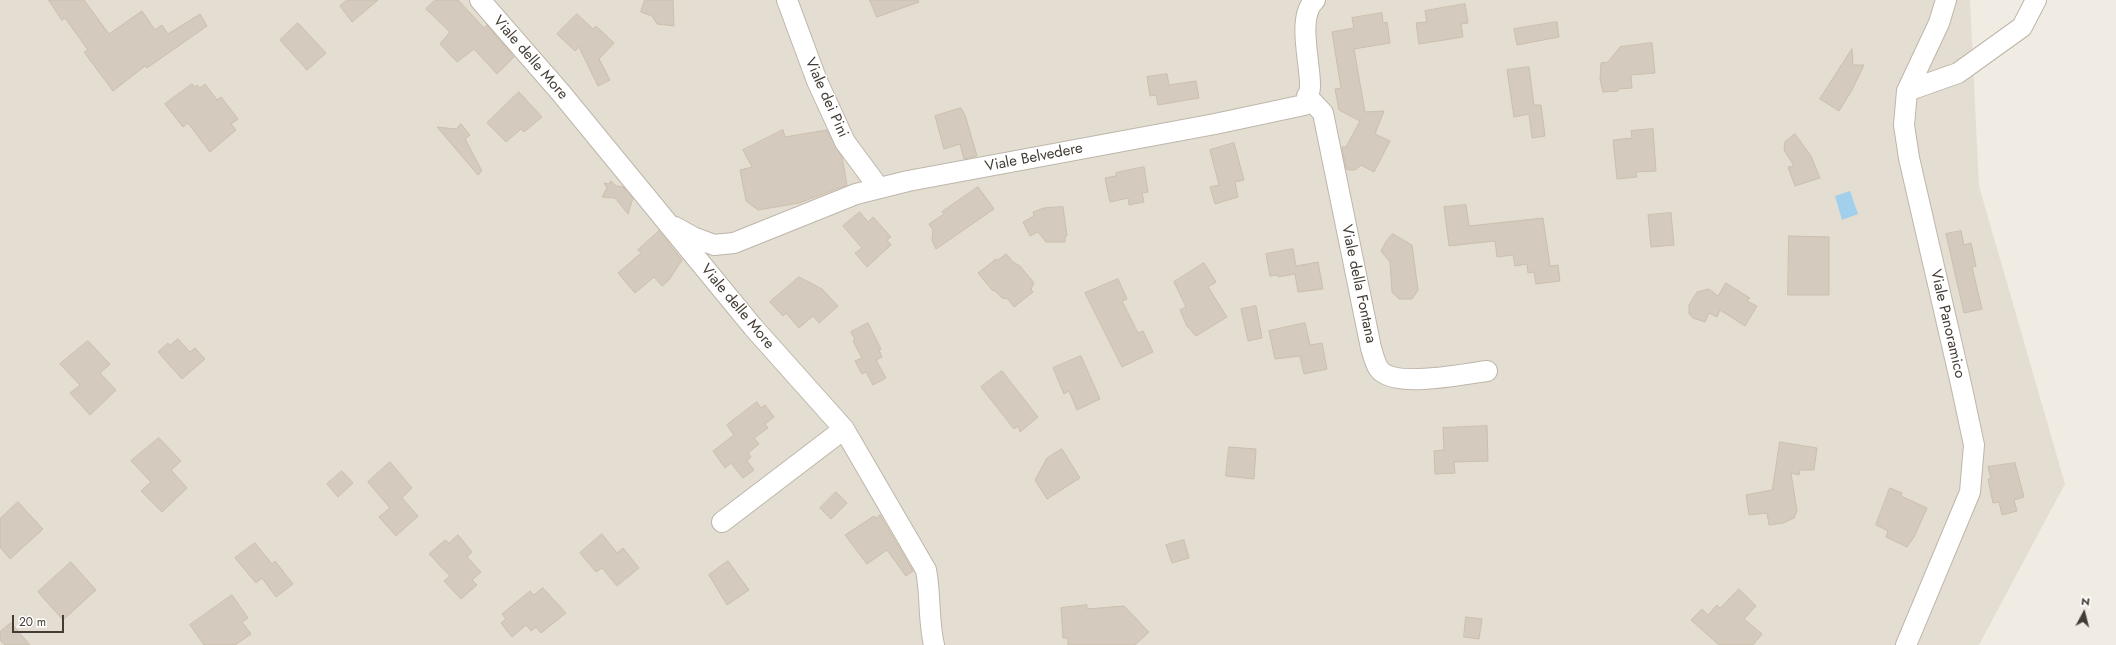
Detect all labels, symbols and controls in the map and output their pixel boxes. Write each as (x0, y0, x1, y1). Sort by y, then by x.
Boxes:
street label: Viale delle More (489, 12, 571, 104)
street label: Viale dei Pini (800, 55, 852, 141)
street label: Viale Belvedere (984, 140, 1084, 176)
street label: Viale della Fontana (1337, 223, 1379, 345)
street label: Viale delle More (696, 261, 778, 353)
street label: Viale Panoramico (1926, 268, 1968, 380)
north arrow (2064, 593, 2104, 633)
text: N (2080, 593, 2091, 610)
scale bar (14, 607, 66, 633)
text: 20 m (19, 613, 46, 631)

